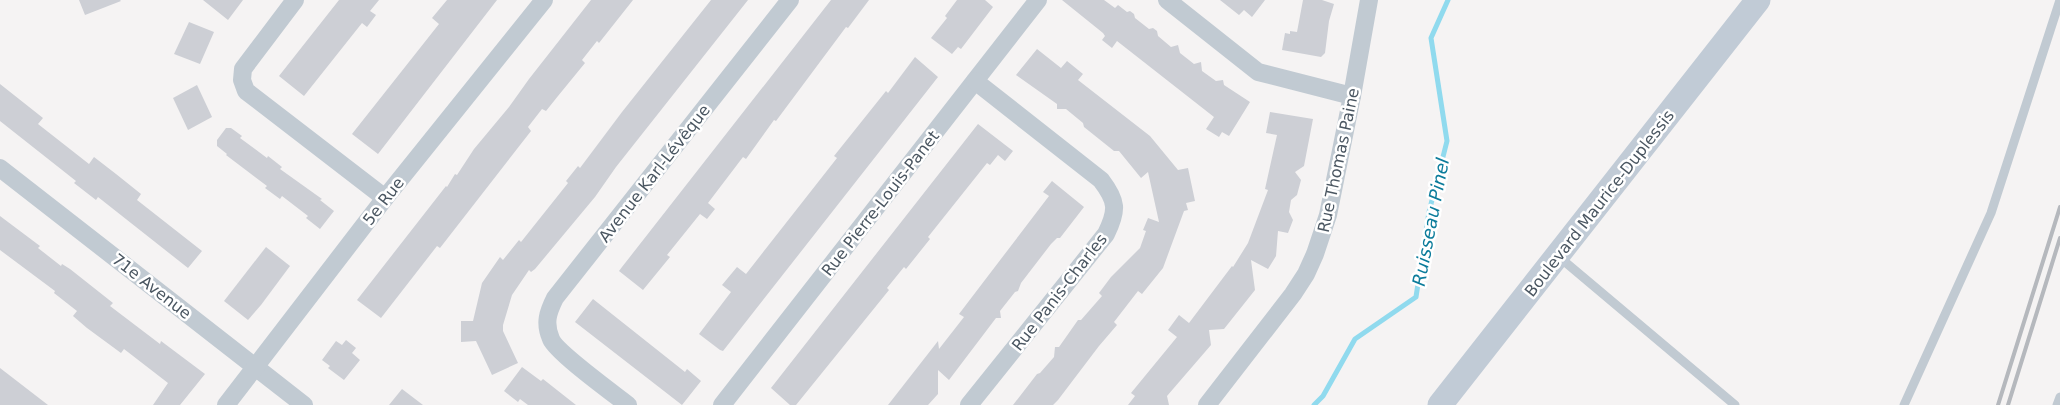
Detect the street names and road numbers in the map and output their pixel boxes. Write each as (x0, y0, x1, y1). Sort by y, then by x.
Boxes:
street label: Rue Thomas Paine (1314, 86, 1363, 234)
street label: Avenue Karl-Lévêque (595, 101, 714, 246)
street label: Boulevard Maurice-Duplessis (1521, 106, 1678, 300)
street label: Rue Pierre-Louis-Panet (818, 127, 943, 280)
street label: 5e Rue (359, 174, 408, 229)
street label: Rue Panis-Charles (1008, 230, 1111, 355)
street label: 71e Avenue (109, 250, 195, 323)

